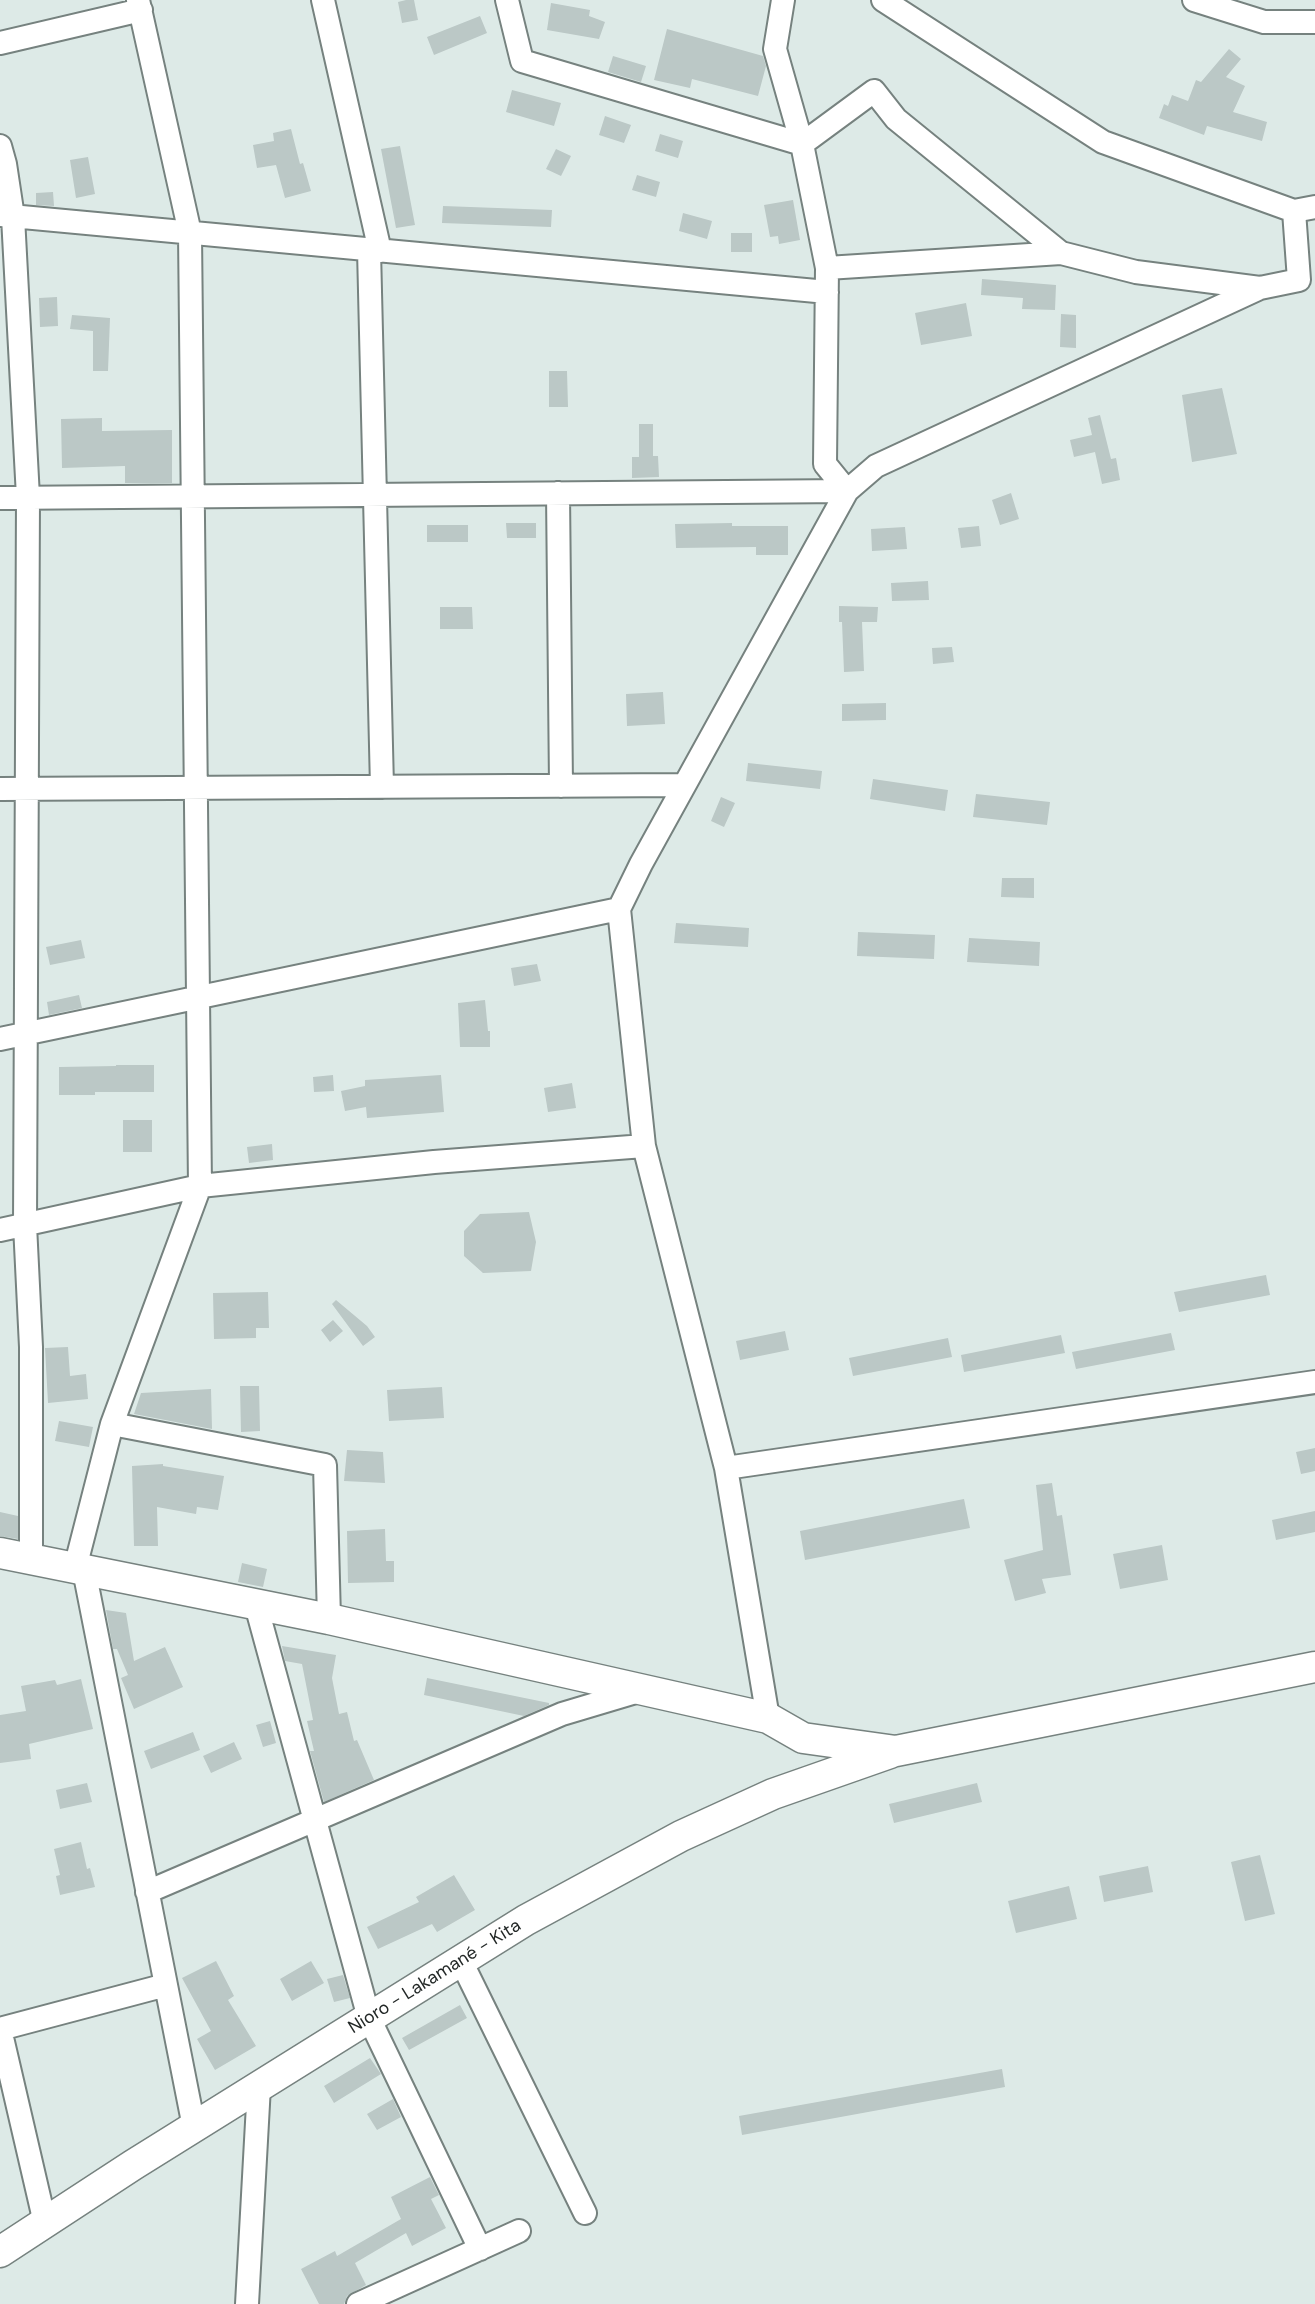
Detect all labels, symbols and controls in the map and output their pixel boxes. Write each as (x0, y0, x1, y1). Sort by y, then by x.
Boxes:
street label: Nioro - Lakamané - Kita (345, 1915, 525, 2039)

